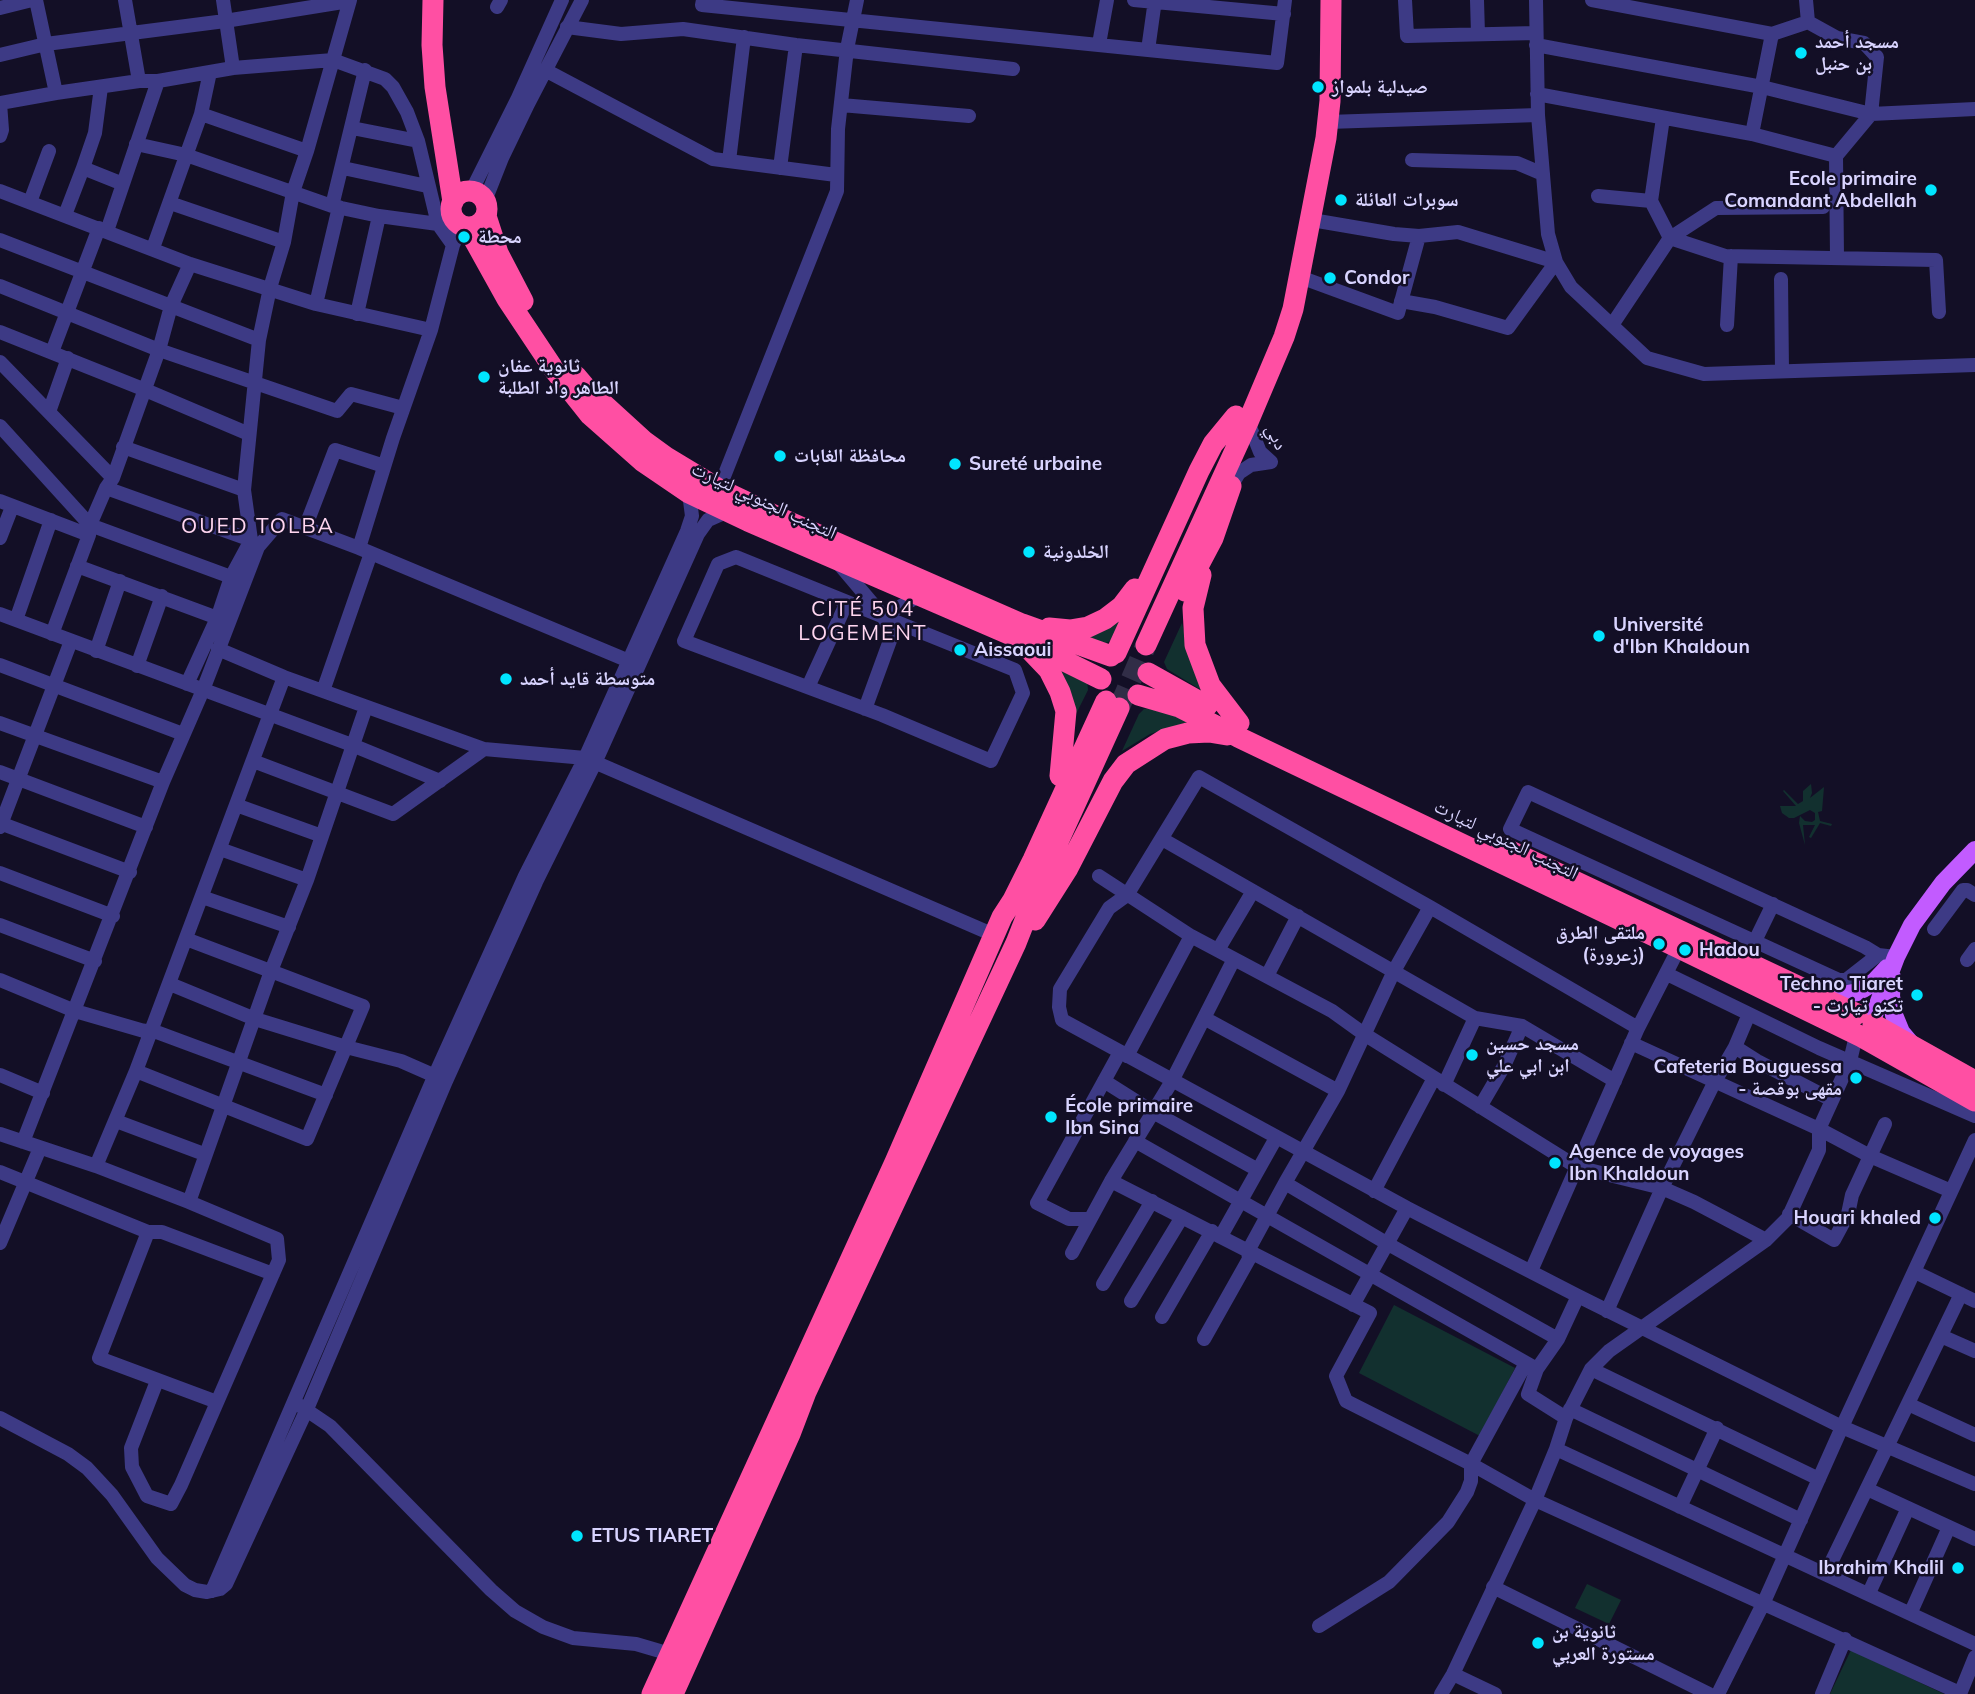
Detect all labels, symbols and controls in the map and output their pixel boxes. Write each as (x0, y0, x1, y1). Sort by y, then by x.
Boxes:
place label: مسجد أحمد بن حنبل (1815, 31, 1899, 75)
marker: مسجد أحمد بن حنبل (1793, 45, 1809, 61)
place label: صيدلية بلمواز (1332, 76, 1428, 98)
marker: صيدلية بلمواز (1310, 79, 1326, 95)
place label: Ecole primaire Comandant Abdellah (1724, 168, 1917, 212)
marker: Ecole primaire Comandant Abdellah (1923, 182, 1939, 198)
place label: سوبرات العائلة (1355, 189, 1458, 211)
marker: سوبرات العائلة (1333, 192, 1349, 208)
place label: محطة (478, 226, 522, 248)
marker: محطة (456, 229, 472, 245)
place label: Condor (1344, 267, 1410, 289)
marker: Condor (1322, 270, 1338, 286)
place label: ثانوية عفان الطاهر واد الطلبة (498, 355, 619, 399)
marker: ثانوية عفان الطاهر واد الطلبة (476, 369, 492, 385)
street label: دبي (1260, 420, 1292, 454)
place label: محافظة الغابات (794, 445, 906, 467)
marker: محافظة الغابات (772, 448, 788, 464)
place label: Sureté urbaine (969, 453, 1102, 475)
marker: Sureté urbaine (947, 456, 963, 472)
street label: التجنب الجنوبي لتيارت (688, 457, 840, 545)
district label: OUED TOLBA (182, 514, 334, 540)
place label: الخلدونية (1043, 541, 1109, 563)
marker: الخلدونية (1021, 544, 1037, 560)
district label: CITÉ 504 LOGEMENT (799, 597, 927, 647)
place label: Université d'Ibn Khaldoun (1613, 614, 1750, 658)
marker: Université d'Ibn Khaldoun (1591, 628, 1607, 644)
place label: Aissaoui (974, 639, 1052, 661)
marker: Aissaoui (952, 642, 968, 658)
place label: متوسطة قايد أحمد (520, 668, 655, 690)
marker: متوسطة قايد أحمد (498, 671, 514, 687)
street label: التجنب الجنوبي لتيارت (1430, 795, 1582, 885)
place label: ملتقى الطرق (زعرورة) (1556, 922, 1645, 966)
marker: ملتقى الطرق (زعرورة) (1651, 936, 1667, 952)
place label: Hadou (1699, 939, 1760, 961)
marker: Hadou (1677, 942, 1693, 958)
place label: Techno Tiaret - تكنو تيارت (1780, 973, 1903, 1017)
marker: Techno Tiaret - تكنو تيارت (1909, 987, 1925, 1003)
place label: مسجد حسين ابن ابي علي (1486, 1033, 1579, 1077)
marker: مسجد حسين ابن ابي علي (1464, 1047, 1480, 1063)
place label: Cafeteria Bouguessa - مقهى بوقصة (1653, 1056, 1842, 1100)
marker: Cafeteria Bouguessa - مقهى بوقصة (1848, 1070, 1864, 1086)
place label: École primaire Ibn Sina (1065, 1095, 1193, 1139)
marker: École primaire Ibn Sina (1043, 1109, 1059, 1125)
place label: Agence de voyages Ibn Khaldoun (1569, 1141, 1744, 1185)
marker: Agence de voyages Ibn Khaldoun (1547, 1155, 1563, 1171)
place label: Houari khaled (1793, 1207, 1921, 1229)
marker: Houari khaled (1927, 1210, 1943, 1226)
place label: ETUS TIARET (591, 1525, 713, 1547)
marker: ETUS TIARET (569, 1528, 585, 1544)
place label: Ibrahim Khalil (1818, 1557, 1944, 1579)
marker: Ibrahim Khalil (1950, 1560, 1966, 1576)
place label: ثانوية بن مستورة العربي (1552, 1621, 1655, 1665)
marker: ثانوية بن مستورة العربي (1530, 1635, 1546, 1651)

